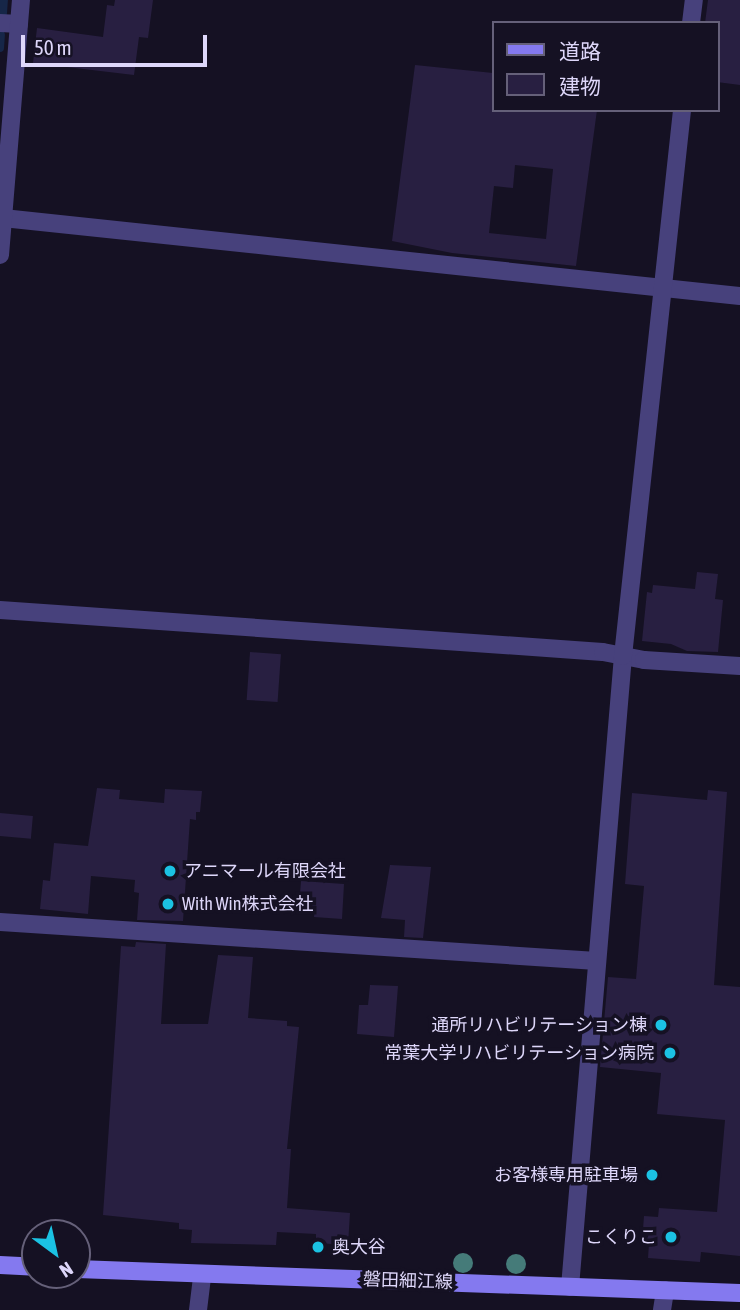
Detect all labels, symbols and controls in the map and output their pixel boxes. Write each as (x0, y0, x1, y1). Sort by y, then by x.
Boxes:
scale bar (24, 21, 210, 65)
legend (491, 21, 719, 112)
text: 50 m (34, 35, 72, 59)
text: 道路 (559, 39, 601, 63)
text: 建物 (559, 74, 601, 98)
place label: アニマール有限会社 (184, 860, 346, 882)
marker: アニマール有限会社 (162, 863, 178, 879)
place label: With Win株式会社 (182, 893, 313, 915)
marker: With Win株式会社 (160, 896, 176, 912)
place label: 通所リハビリテーション棟 (431, 1014, 647, 1036)
marker: 通所リハビリテーション棟 (653, 1017, 669, 1033)
place label: 常葉大学リハビリテーション病院 (384, 1042, 654, 1064)
marker: 常葉大学リハビリテーション病院 (660, 1043, 680, 1063)
place label: お客様専用駐車場 (494, 1164, 638, 1186)
marker: お客様専用駐車場 (644, 1167, 660, 1183)
north arrow (21, 1219, 91, 1289)
place label: こくりこ (585, 1226, 657, 1248)
marker: こくりこ (663, 1229, 679, 1245)
place label: 奥大谷 (332, 1236, 386, 1258)
marker: 奥大谷 (310, 1239, 326, 1255)
text: N (56, 1258, 77, 1282)
street label: 磐田細江線 (363, 1269, 453, 1293)

